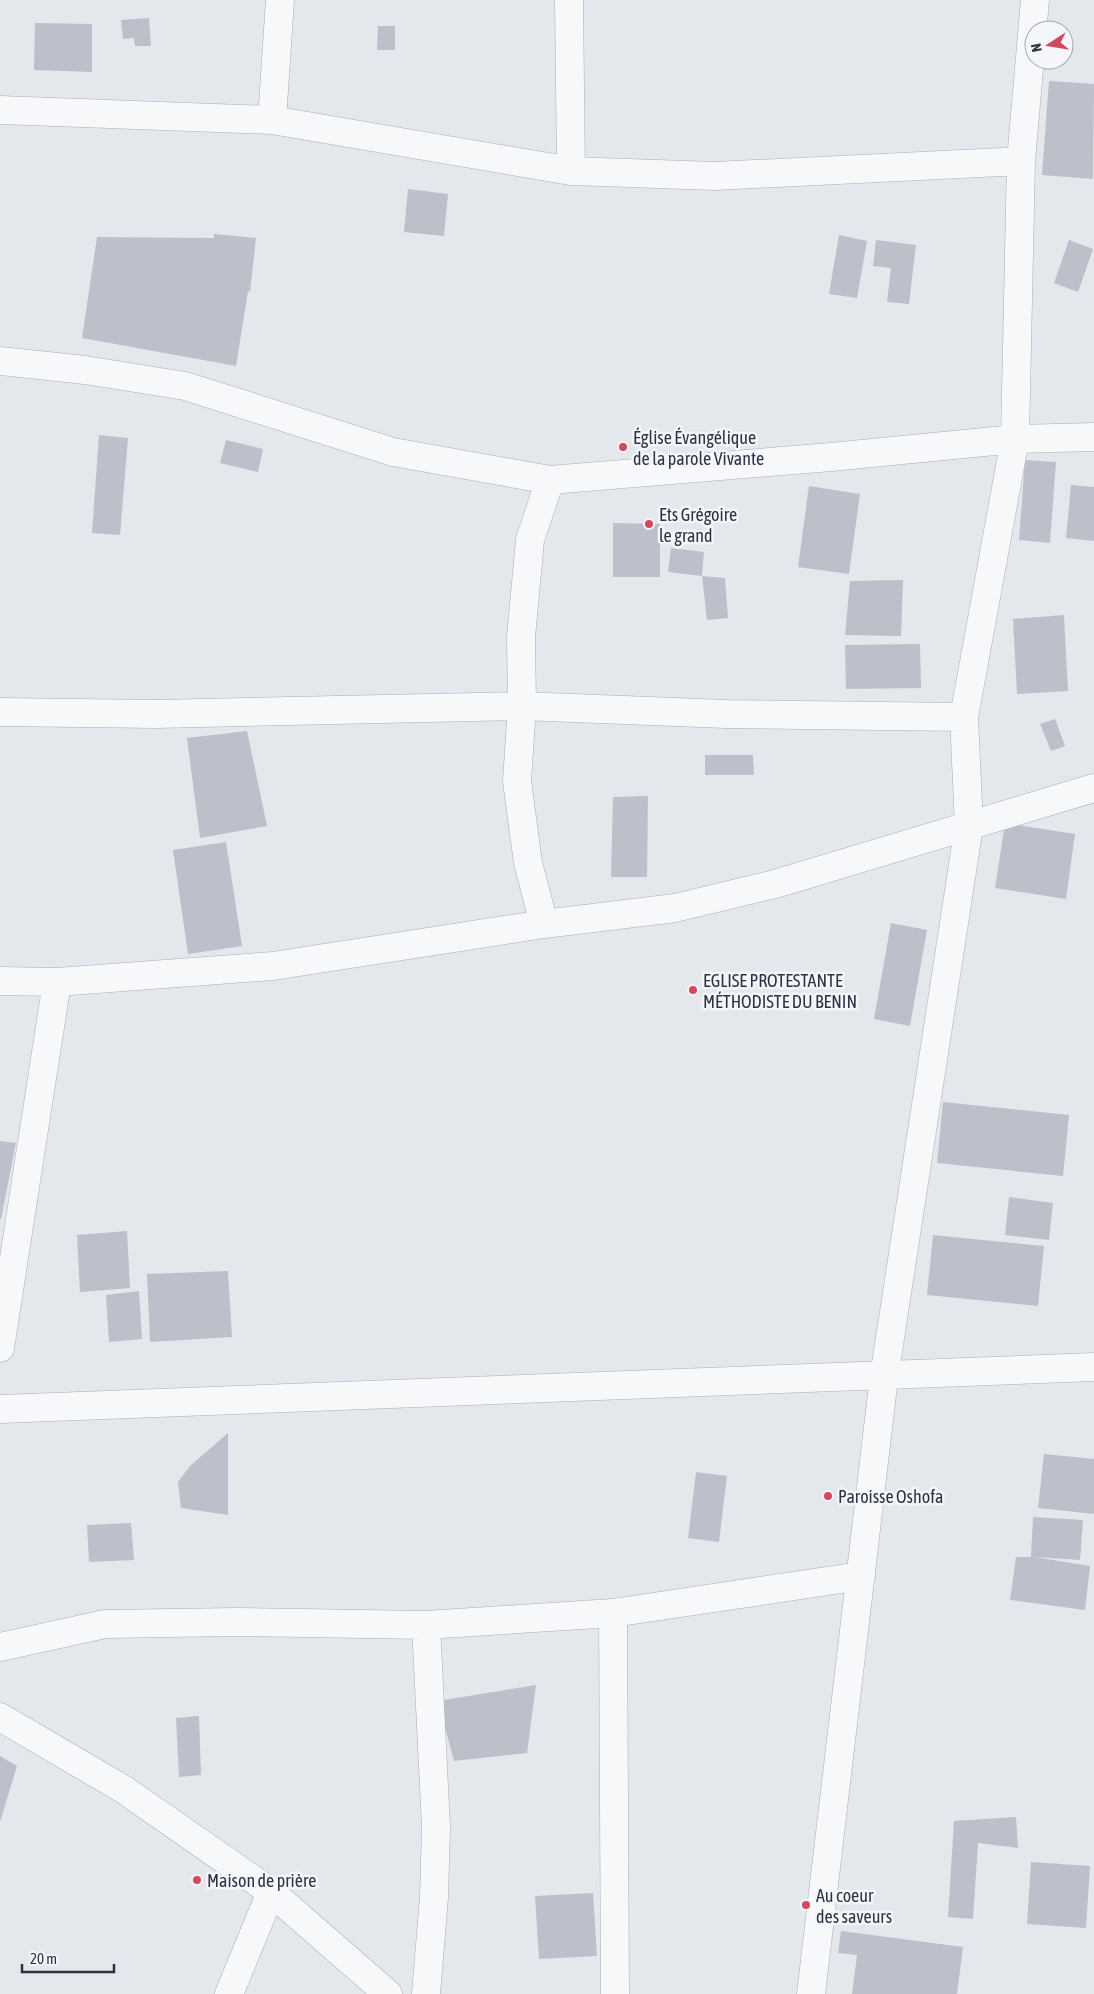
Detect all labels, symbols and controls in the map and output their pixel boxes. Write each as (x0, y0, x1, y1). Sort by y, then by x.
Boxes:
north arrow (1024, 20, 1074, 70)
text: N (1028, 42, 1045, 53)
place label: Église Évangélique de la parole Vivante (633, 427, 764, 469)
marker: Église Évangélique de la parole Vivante (617, 441, 629, 453)
place label: Ets Grégoire le grand (659, 504, 737, 546)
marker: Ets Grégoire le grand (643, 518, 655, 530)
place label: EGLISE PROTESTANTE MÉTHODISTE DU BENIN (703, 970, 857, 1012)
marker: EGLISE PROTESTANTE MÉTHODISTE DU BENIN (687, 984, 699, 996)
place label: Paroisse Oshofa (838, 1486, 943, 1507)
marker: Paroisse Oshofa (822, 1490, 834, 1502)
place label: Maison de prière (207, 1870, 316, 1891)
marker: Maison de prière (191, 1874, 203, 1886)
place label: Au coeur des saveurs (816, 1885, 892, 1927)
marker: Au coeur des saveurs (800, 1899, 812, 1911)
scale bar (22, 1942, 115, 1974)
text: 20 m (30, 1950, 57, 1967)

